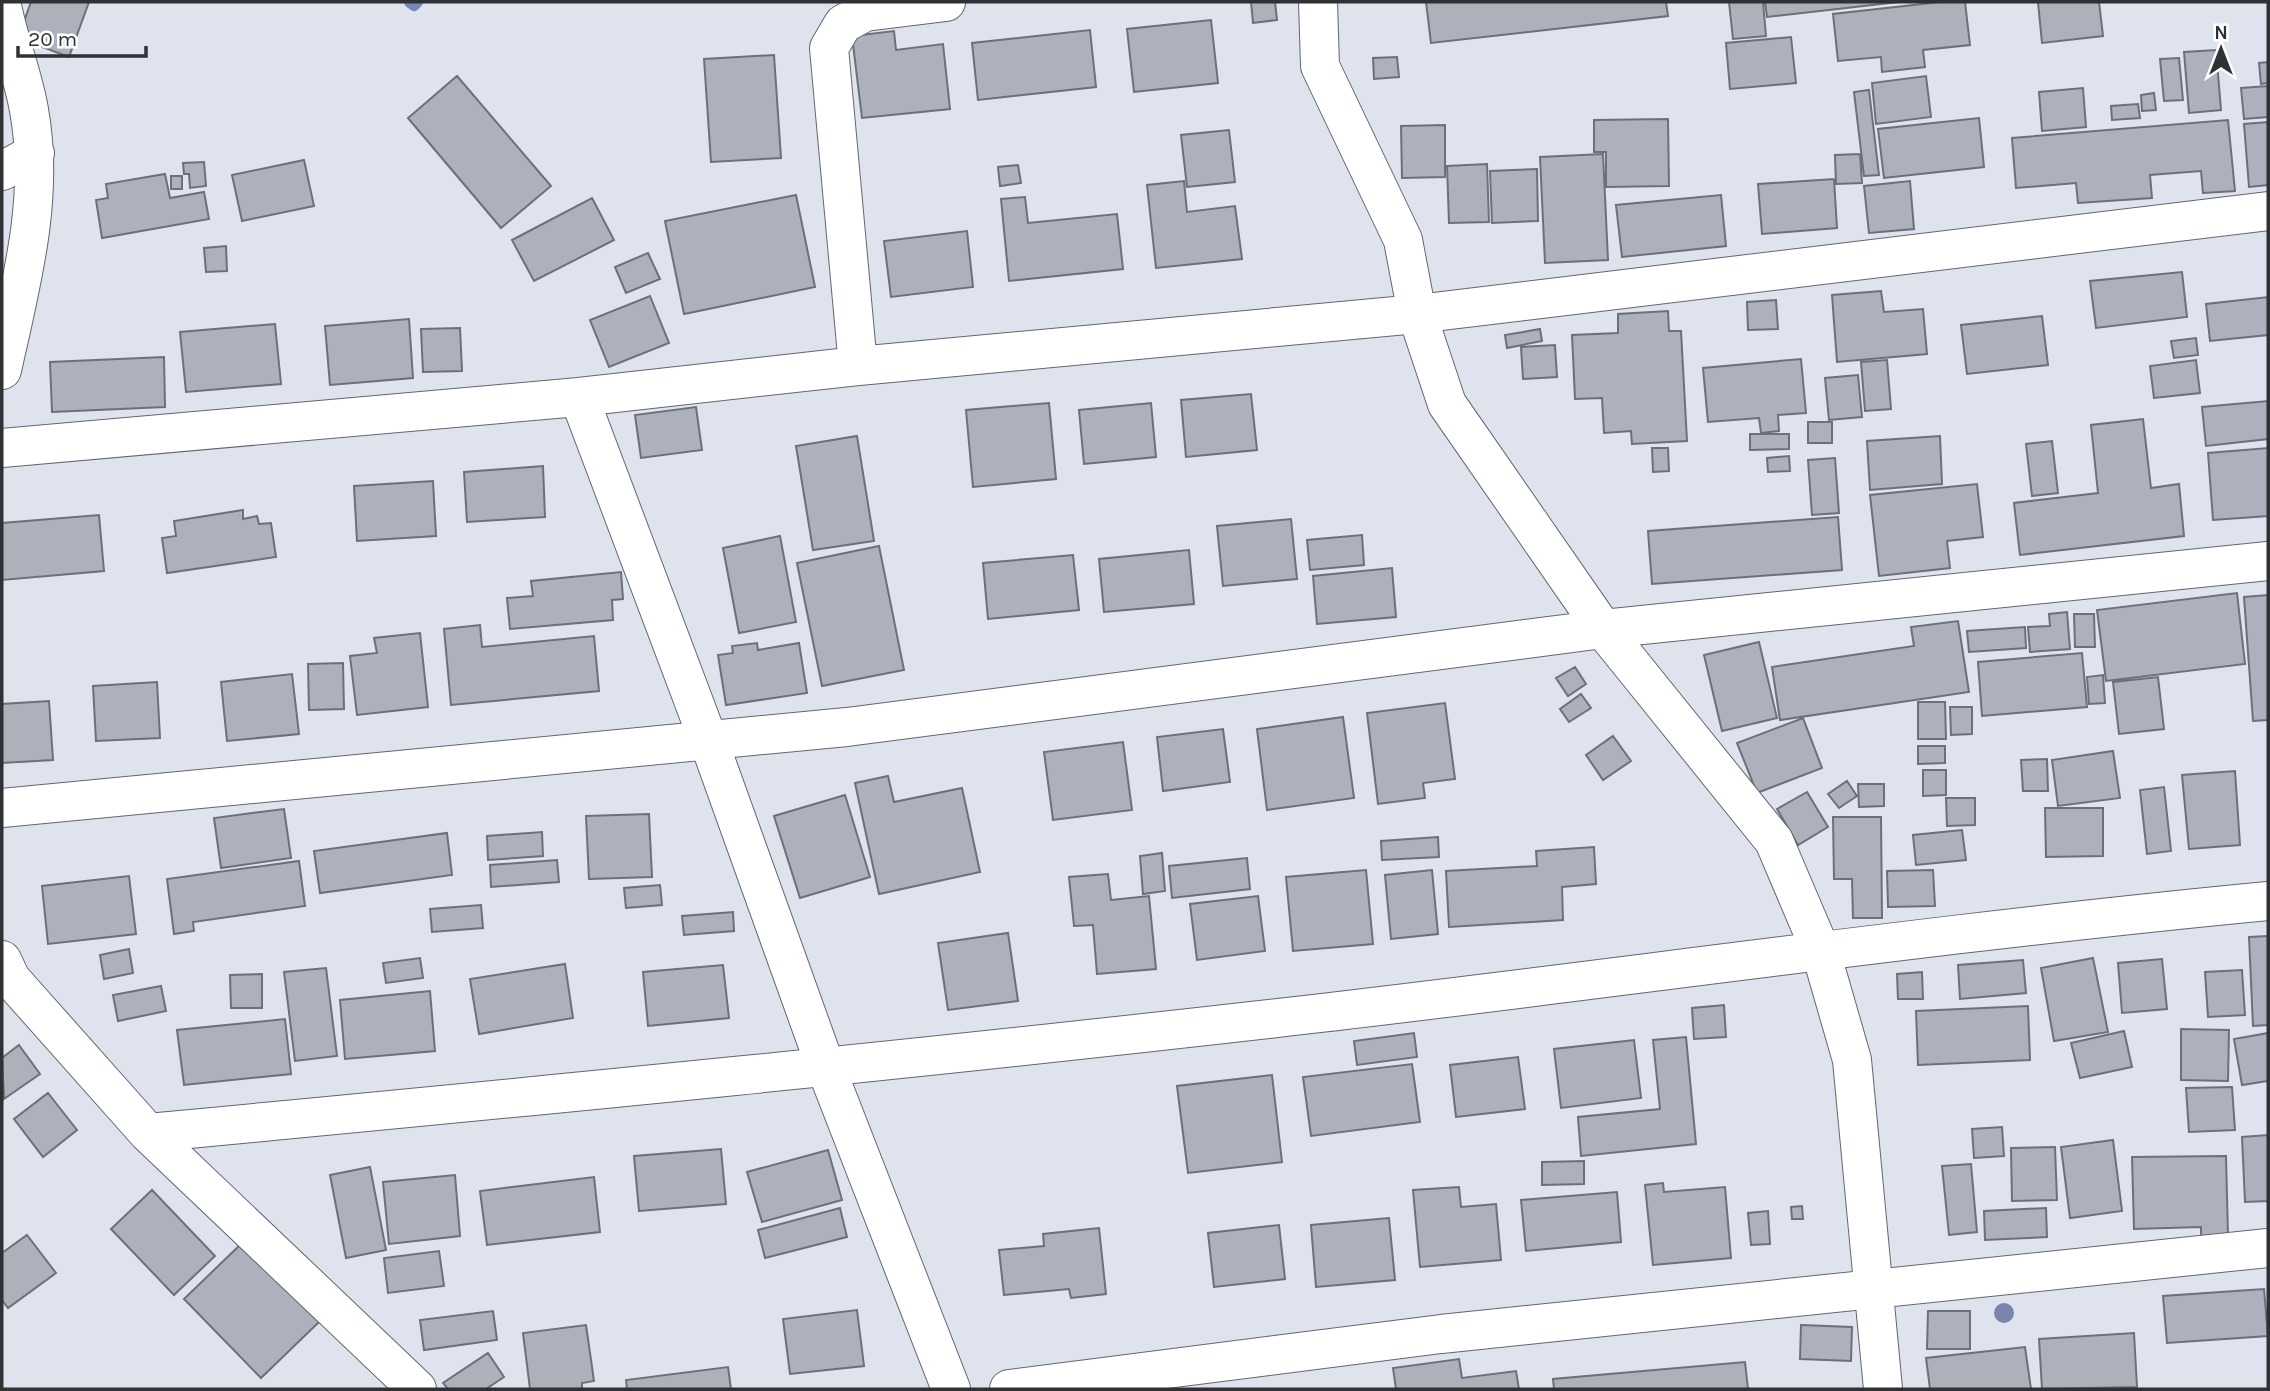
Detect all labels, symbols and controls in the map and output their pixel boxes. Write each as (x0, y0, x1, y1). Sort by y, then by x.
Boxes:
scale bar (18, 14, 145, 58)
north arrow (2186, 14, 2256, 84)
text: N (2214, 22, 2228, 44)
text: 20 m (28, 27, 77, 51)

